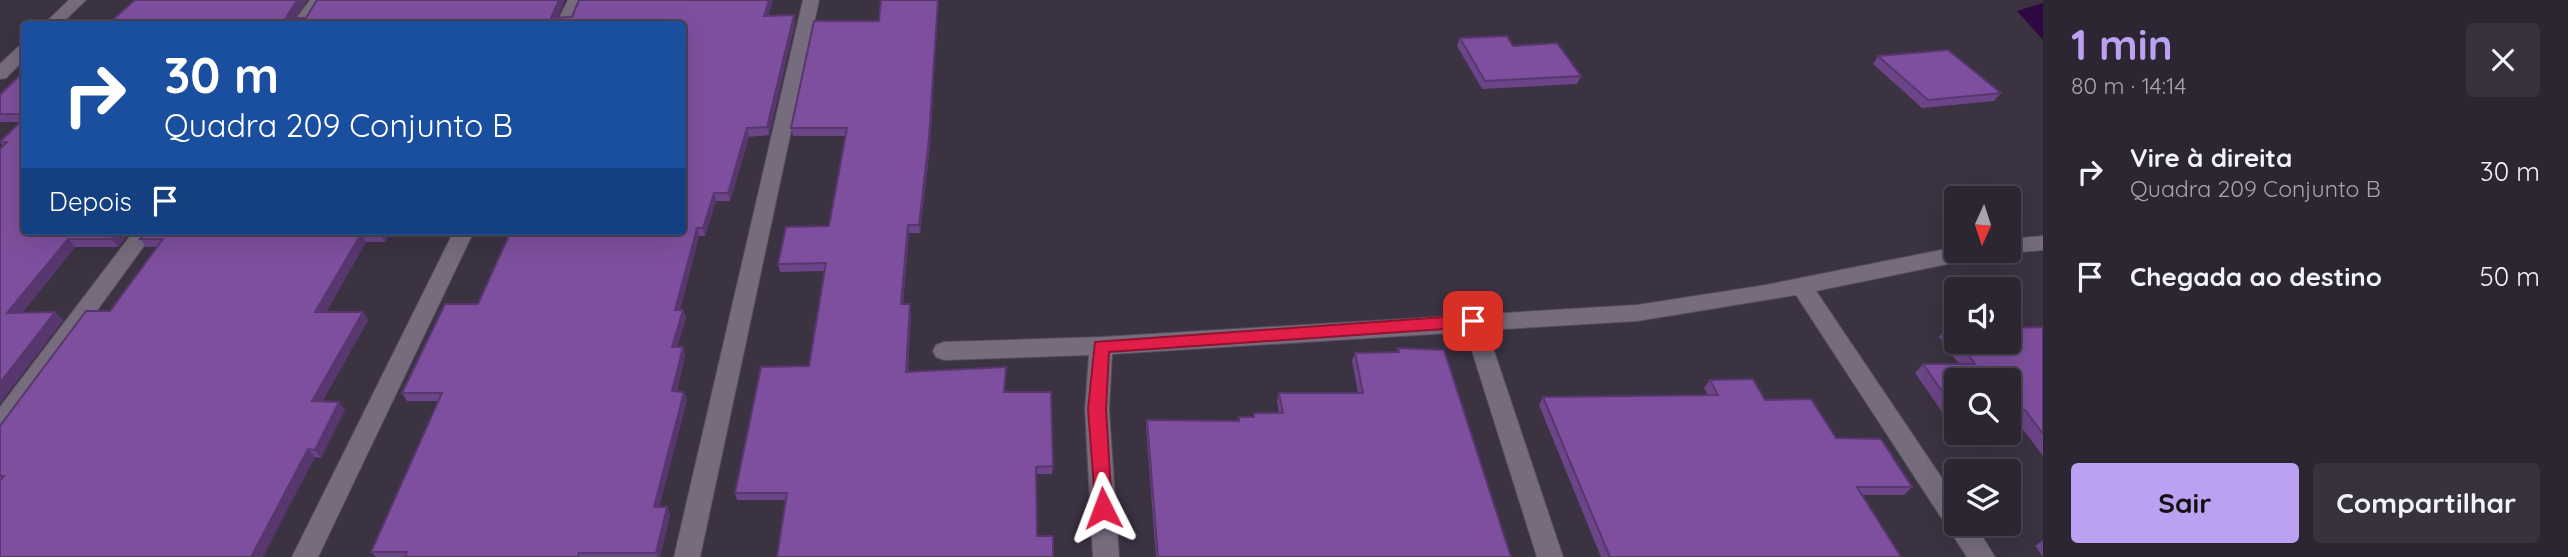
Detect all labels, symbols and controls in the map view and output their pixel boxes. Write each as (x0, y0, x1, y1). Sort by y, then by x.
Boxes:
text: 1 min (2071, 18, 2173, 71)
button: close (2466, 23, 2540, 97)
text: 30 m (164, 44, 279, 105)
icon: right (49, 49, 140, 140)
text: 80 m · 14:14 (2071, 71, 2186, 100)
text: Quadra 209 Conjunto B (164, 105, 513, 145)
text: Vire à direita (2130, 141, 2292, 174)
icon: right (2071, 153, 2109, 191)
text: 30 m (2480, 155, 2540, 188)
text: Quadra 209 Conjunto B (2130, 174, 2381, 203)
icon: arrive (146, 182, 184, 220)
text: Depois (49, 185, 132, 218)
north arrow (1944, 186, 2021, 262)
map controls (1944, 186, 2021, 536)
icon: arrive (2071, 258, 2109, 296)
text: Chegada ao destino (2130, 260, 2382, 293)
text: 50 m (2480, 260, 2540, 293)
button: sound (1944, 277, 2021, 354)
pin (1443, 291, 1503, 351)
icon: arrive (1454, 302, 1492, 340)
button: search (1944, 368, 2021, 445)
button: layers (1944, 459, 2021, 536)
button: Sair (2071, 463, 2299, 543)
button: Compartilhar (2313, 463, 2540, 543)
position arrow (1066, 471, 1140, 545)

